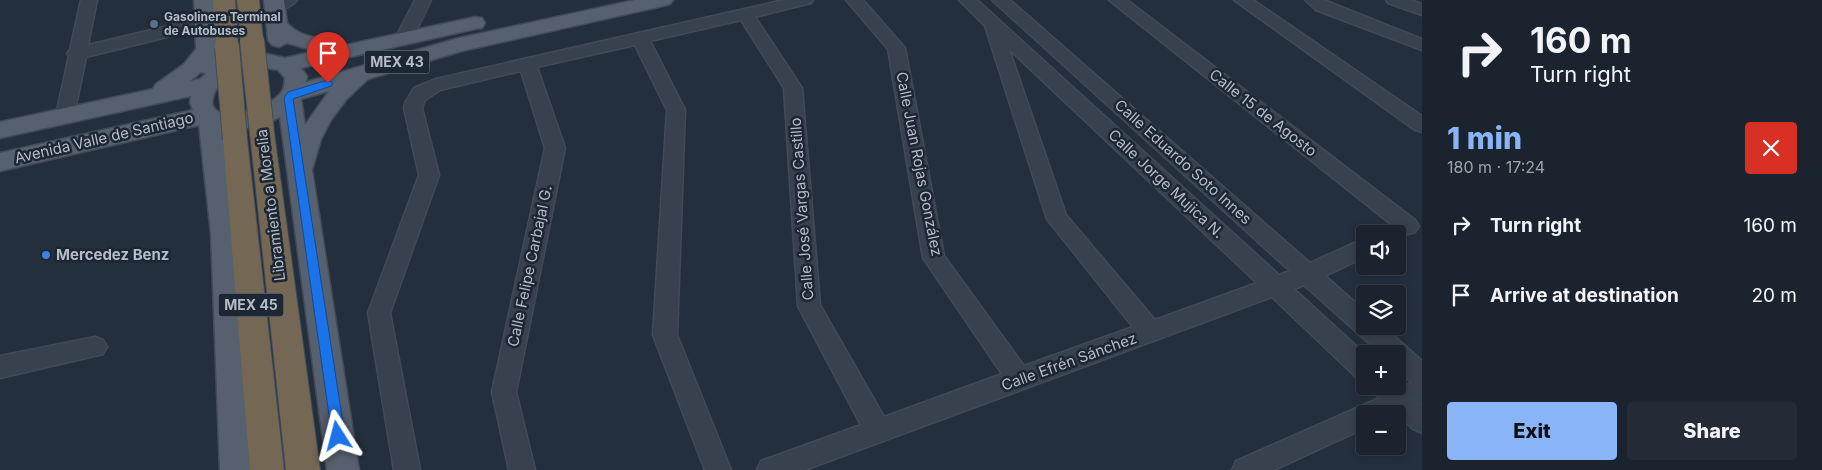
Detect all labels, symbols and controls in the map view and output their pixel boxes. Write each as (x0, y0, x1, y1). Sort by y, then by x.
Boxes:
place label: Gasolinera Terminal de Autobuses (164, 9, 281, 38)
marker: Gasolinera Terminal de Autobuses (148, 18, 160, 30)
text: 160 m (1530, 19, 1632, 61)
icon: right (1447, 20, 1512, 85)
pin (307, 32, 349, 83)
icon: arrive (314, 39, 342, 67)
road number: MEX 43 (364, 51, 430, 74)
text: Turn right (1530, 61, 1631, 87)
street label: Calle 15 de Agosto (1206, 65, 1321, 161)
street label: Calle Juan Rojas González (892, 70, 947, 258)
street label: Calle Eduardo Soto Innes (1111, 95, 1256, 228)
street label: Avenida Valle de Santiago (13, 108, 195, 167)
street label: Calle José Vargas Castillo (786, 117, 817, 301)
text: 1 min (1447, 120, 1522, 156)
button: close (1745, 122, 1797, 174)
street label: Calle Jorge Mujica N. (1104, 125, 1228, 242)
street label: Libramiento a Morelia (252, 128, 289, 282)
text: 180 m · 17:24 (1447, 157, 1545, 177)
street label: Calle Felipe Carbajal G. (503, 183, 556, 348)
icon: right (1447, 211, 1475, 239)
text: Turn right (1490, 214, 1581, 237)
text: 160 m (1744, 214, 1797, 237)
map controls (1356, 225, 1406, 455)
button: sound (1356, 225, 1406, 275)
place label: Mercedez Benz (56, 245, 169, 264)
marker: Mercedez Benz (40, 249, 52, 261)
icon: arrive (1447, 281, 1475, 309)
text: Arrive at destination (1490, 284, 1679, 307)
text: 20 m (1751, 284, 1797, 307)
button: layers (1356, 285, 1406, 335)
road number: MEX 45 (218, 294, 284, 316)
street label: Calle Efrén Sánchez (999, 328, 1139, 395)
button: + (1356, 345, 1406, 395)
button: Exit (1447, 402, 1617, 460)
button: Share (1627, 402, 1797, 460)
button: − (1356, 405, 1406, 455)
position arrow (311, 409, 363, 461)

